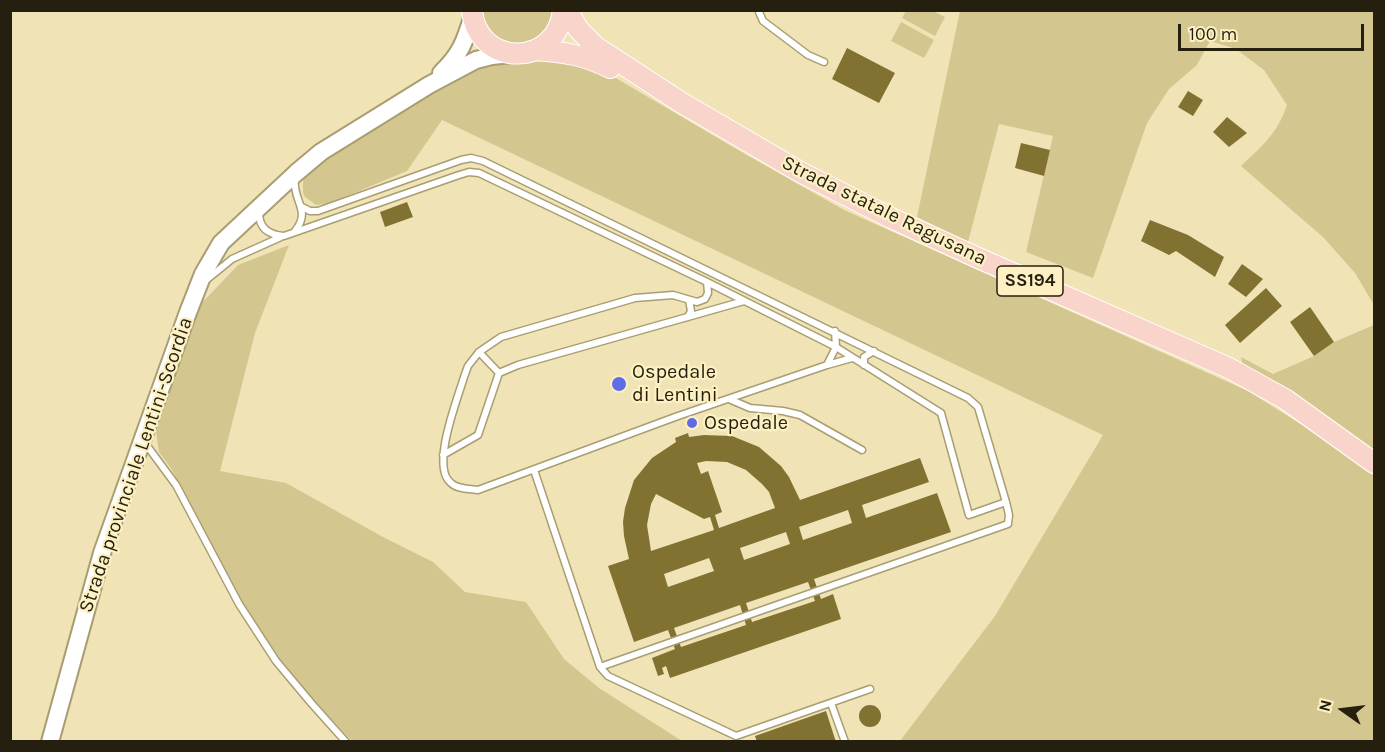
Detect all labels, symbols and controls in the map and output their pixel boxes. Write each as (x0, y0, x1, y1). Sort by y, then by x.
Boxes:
scale bar (1181, 12, 1367, 50)
text: 100 m (1189, 23, 1237, 45)
street label: Strada statale Ragusana (778, 151, 990, 271)
road number: SS194 (997, 266, 1063, 296)
street label: Strada provinciale Lentini-Scordia (74, 314, 198, 616)
place label: Ospedale di Lentini (632, 360, 718, 407)
marker: Ospedale di Lentini (610, 375, 628, 393)
place label: Ospedale (704, 411, 788, 435)
marker: Ospedale (685, 416, 699, 430)
north arrow (1313, 680, 1373, 740)
text: N (1314, 698, 1336, 713)

